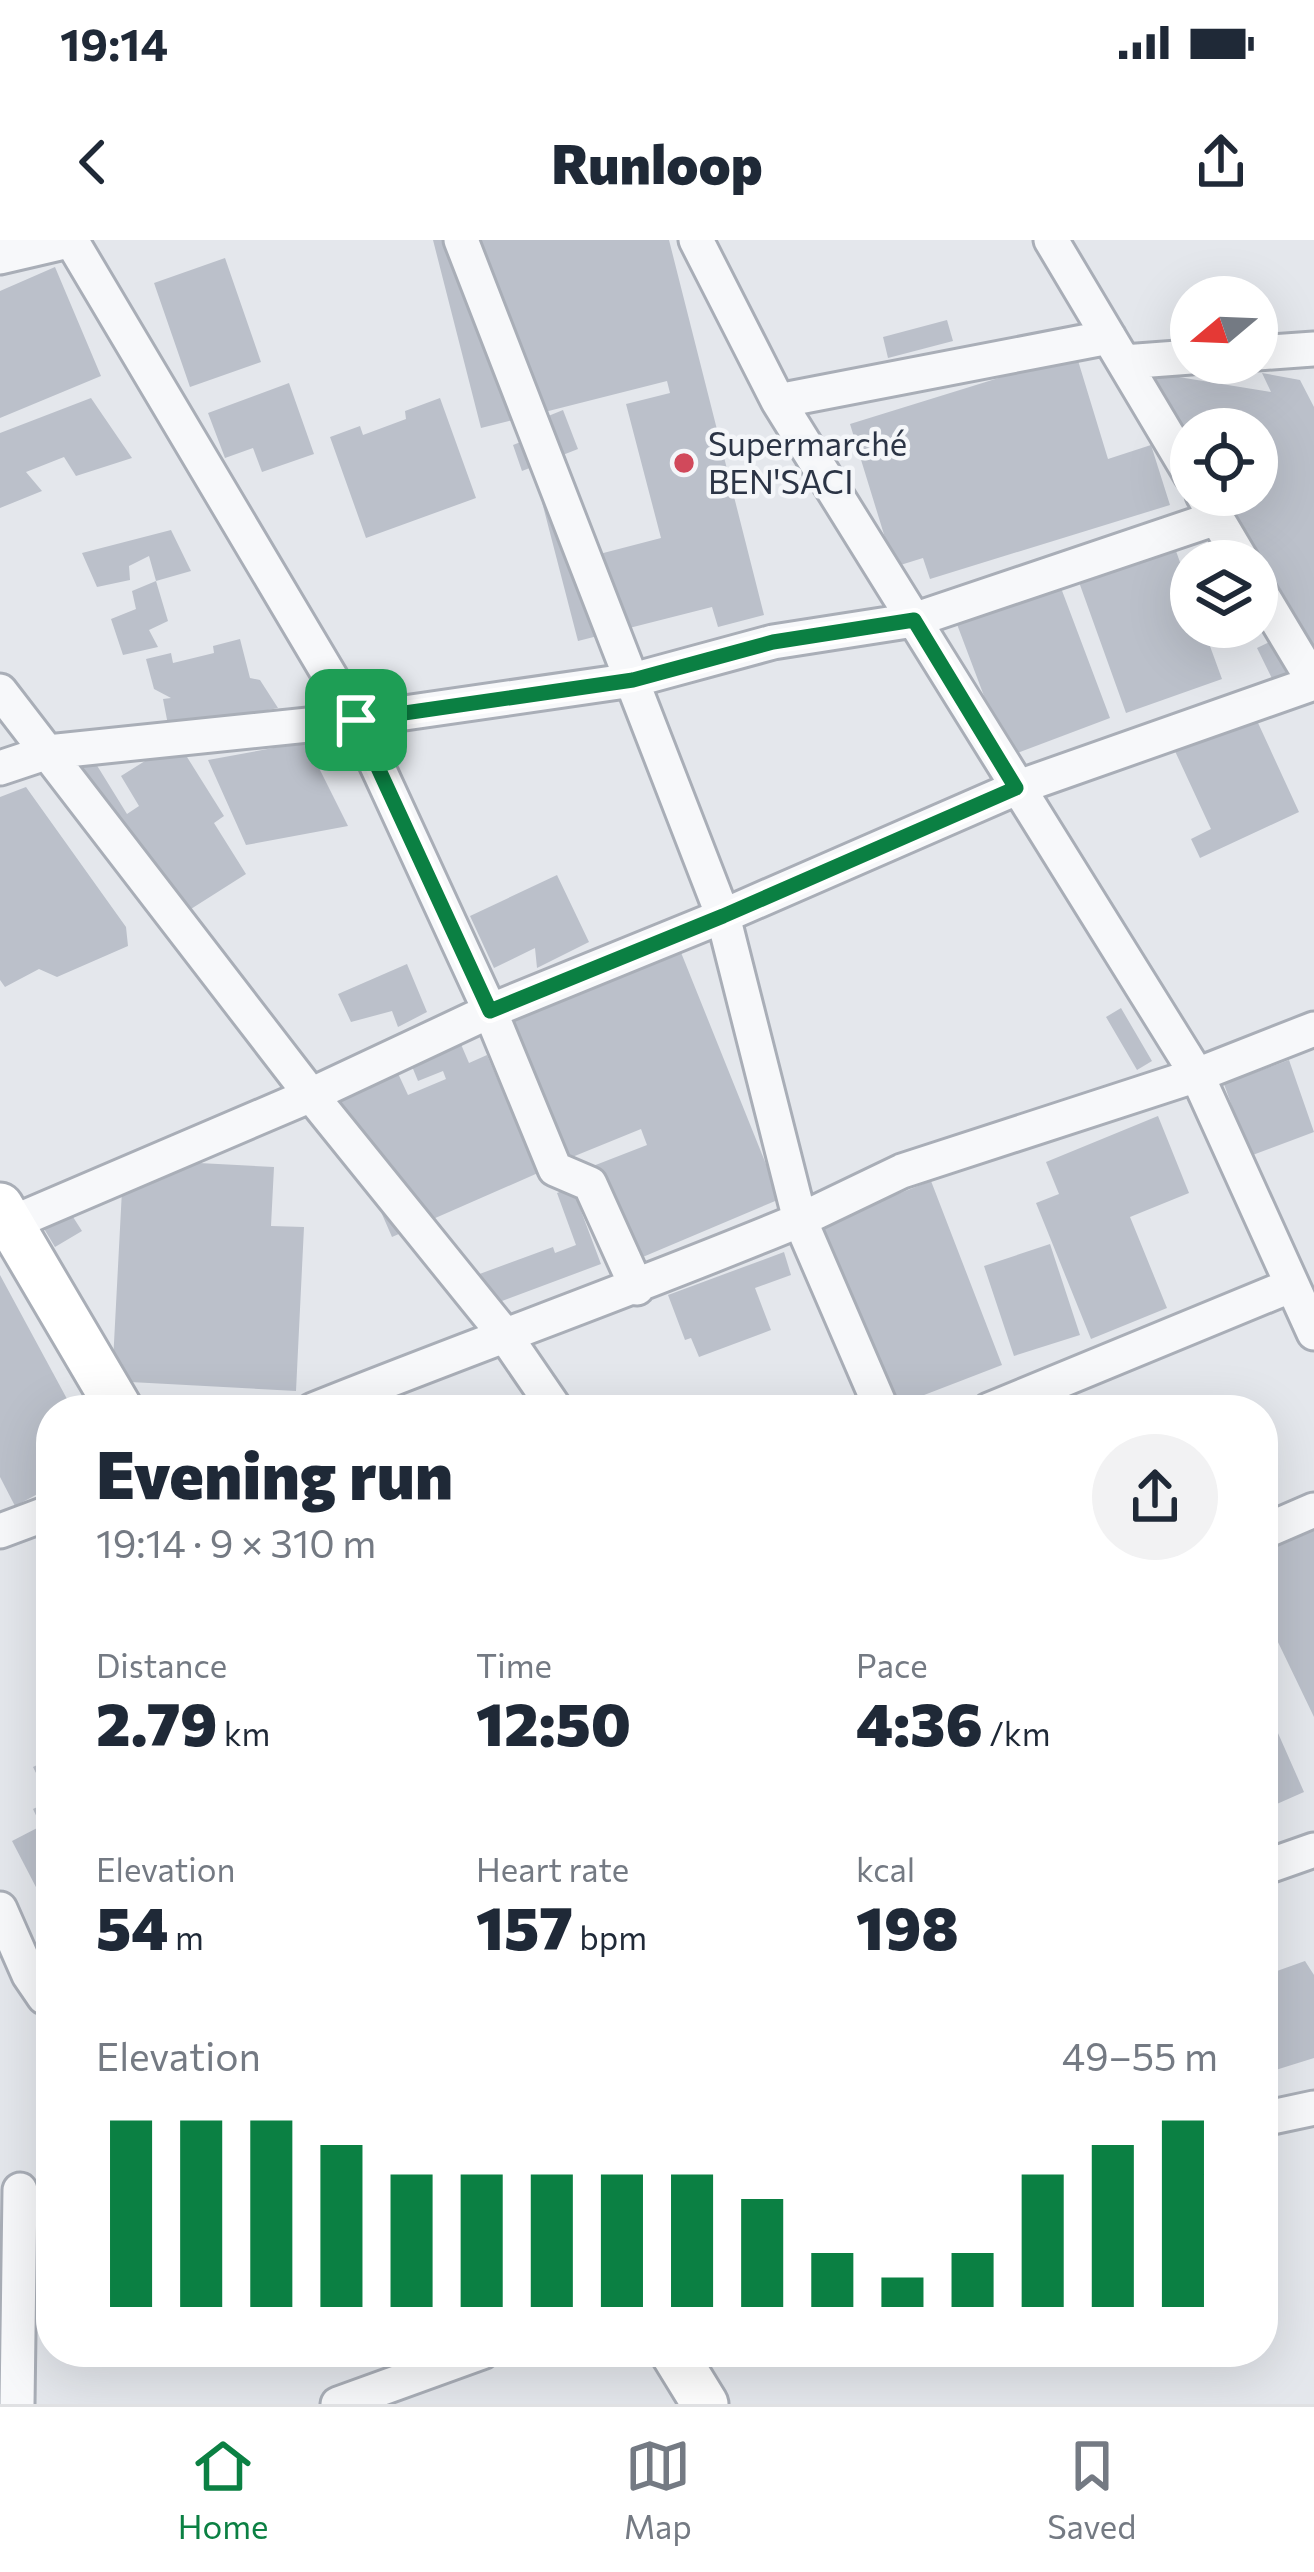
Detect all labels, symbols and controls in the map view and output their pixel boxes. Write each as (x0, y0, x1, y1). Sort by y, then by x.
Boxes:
text: 19:14 (60, 15, 168, 70)
icon: back (60, 129, 126, 195)
text: Runloop (551, 129, 763, 195)
icon: share (1188, 129, 1254, 195)
north arrow (1170, 276, 1278, 384)
map controls (1170, 276, 1278, 648)
button: locate (1170, 408, 1278, 516)
place label: Supermarché BEN'SACI (708, 422, 907, 501)
marker: Supermarché BEN'SACI (671, 450, 697, 476)
button: layers (1170, 540, 1278, 648)
pin (305, 669, 407, 771)
icon: arrive (323, 687, 389, 753)
text: Evening run (96, 1432, 453, 1513)
button: share (1092, 1434, 1218, 1560)
text: 19:14 · 9 × 310 m (96, 1518, 376, 1566)
text: Distance (96, 1644, 227, 1685)
text: Time (476, 1644, 552, 1685)
text: Pace (856, 1644, 928, 1685)
text: 2.79 (96, 1685, 217, 1758)
text: 12:50 (476, 1685, 631, 1758)
text: 4:36 (856, 1685, 983, 1758)
text: km (217, 1712, 270, 1753)
text: /km (983, 1712, 1051, 1753)
text: Elevation (96, 1848, 235, 1889)
text: Heart rate (476, 1848, 629, 1889)
text: kcal (856, 1848, 915, 1889)
text: 54 (96, 1889, 169, 1962)
text: 157 (476, 1889, 573, 1962)
text: 198 (856, 1889, 959, 1962)
text: m (169, 1916, 204, 1957)
text: bpm (573, 1916, 647, 1957)
text: Elevation (96, 2031, 261, 2079)
text: 49–55 m (1062, 2031, 1218, 2079)
tab: Home (178, 2433, 268, 2546)
tab: Map (624, 2433, 692, 2546)
tab: Saved (1047, 2433, 1136, 2546)

